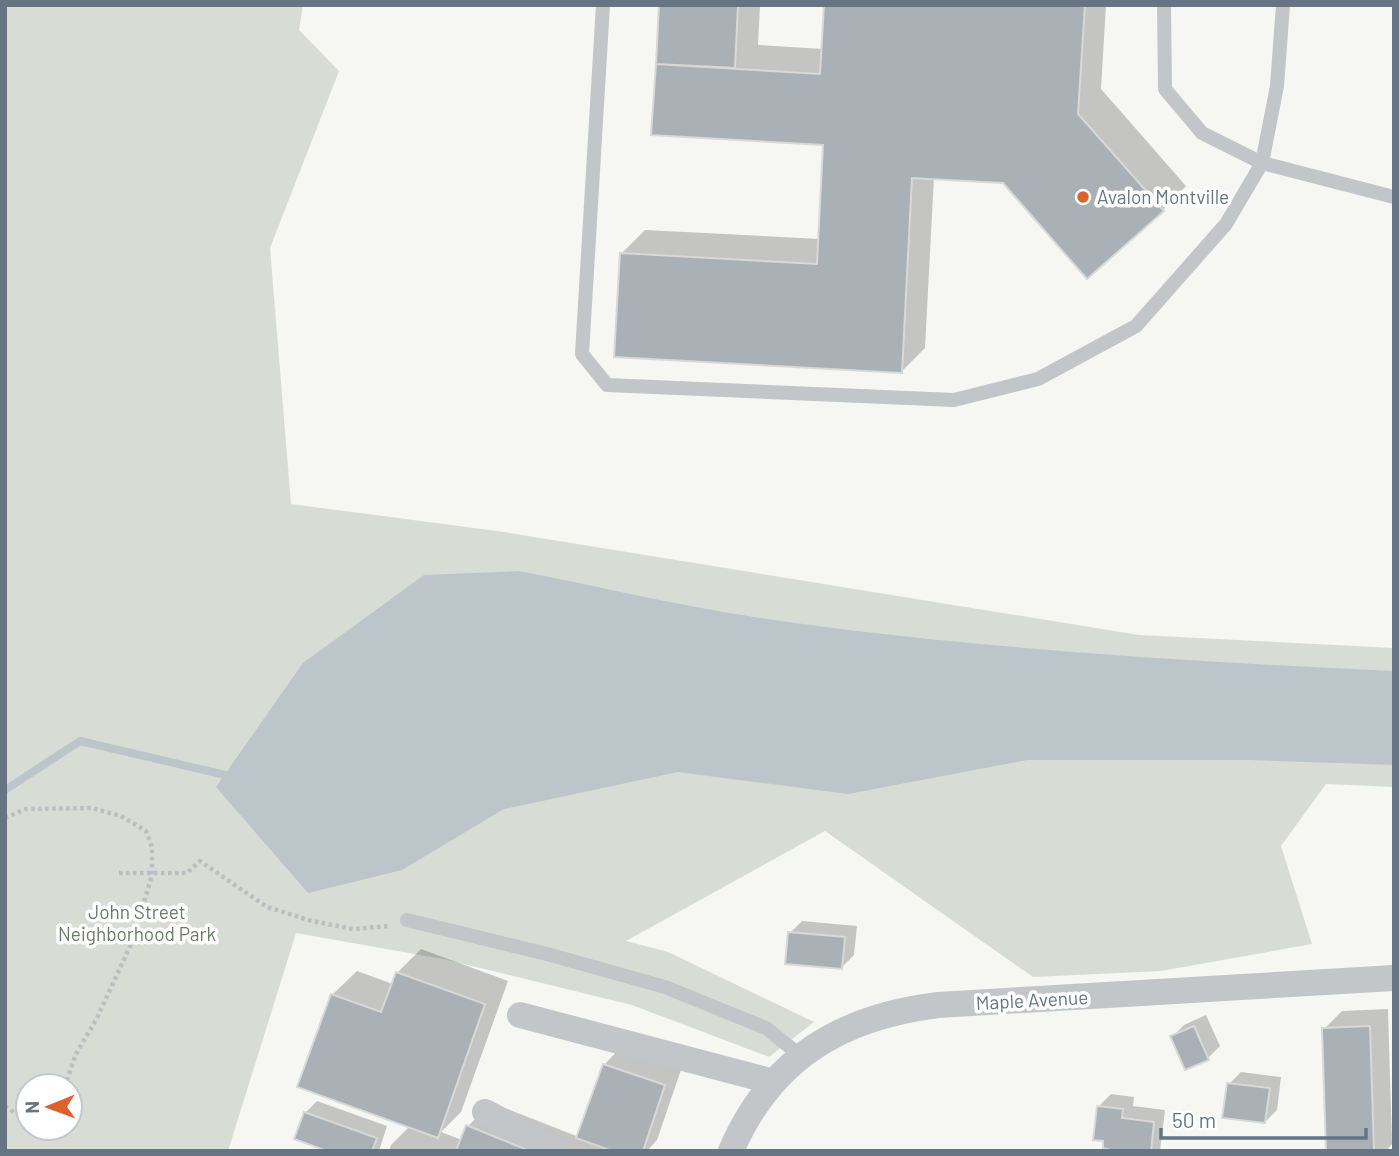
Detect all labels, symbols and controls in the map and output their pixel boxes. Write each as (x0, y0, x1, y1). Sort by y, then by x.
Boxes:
place label: Avalon Montville (1097, 185, 1229, 208)
marker: Avalon Montville (1075, 189, 1091, 205)
park label: John Street Neighborhood Park (58, 900, 216, 945)
street label: Maple Avenue (975, 985, 1089, 1014)
north arrow (14, 1072, 84, 1142)
scale bar (1161, 1096, 1366, 1140)
text: N (20, 1101, 43, 1114)
text: 50 m (1172, 1107, 1216, 1132)

